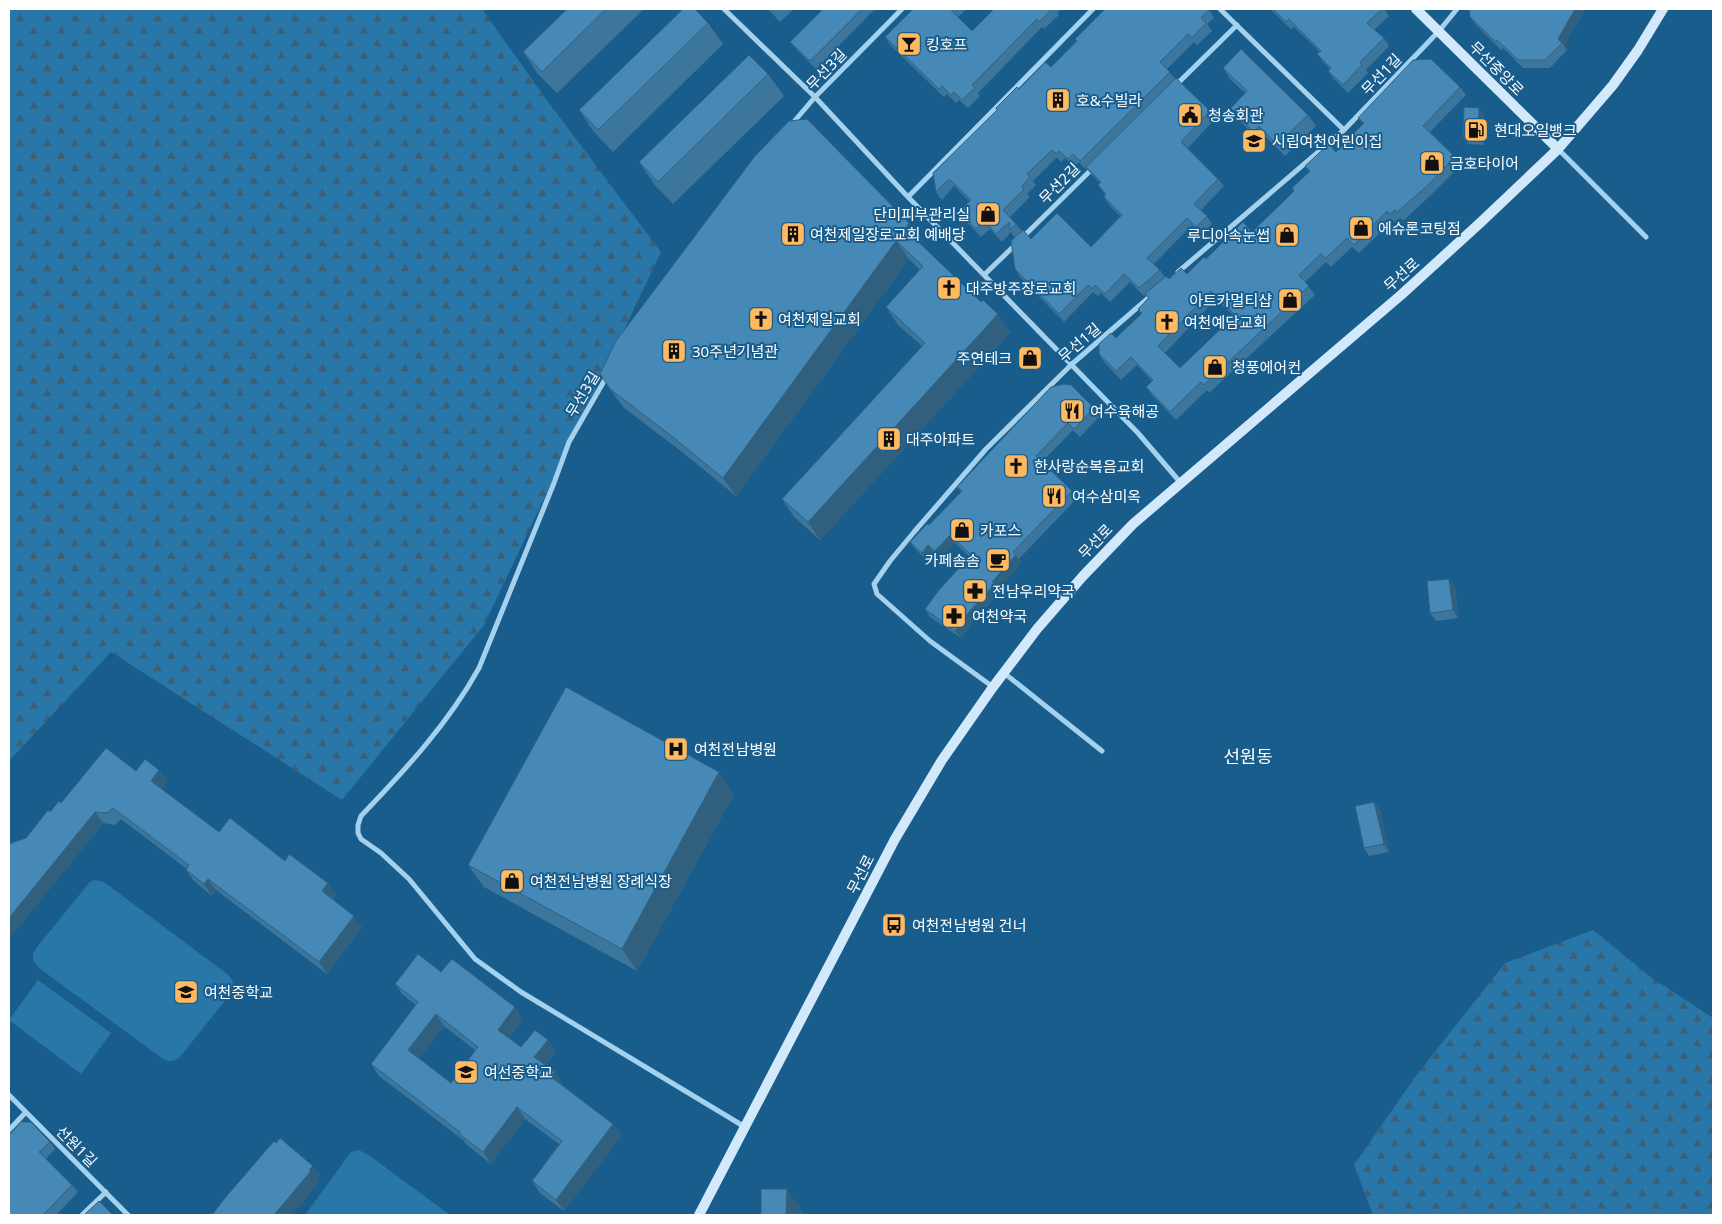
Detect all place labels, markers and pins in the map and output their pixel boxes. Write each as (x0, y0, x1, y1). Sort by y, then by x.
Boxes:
bar icon: 킹호프 (896, 31, 922, 57)
place label: 킹호프 (926, 34, 968, 54)
building icon: 호&수빌라 (1045, 87, 1071, 113)
place label: 호&수빌라 (1076, 90, 1142, 110)
public building icon: 청송회관 (1177, 102, 1203, 128)
place label: 청송회관 (1208, 105, 1263, 125)
fuel station icon: 현대오일뱅크 (1463, 117, 1489, 143)
place label: 현대오일뱅크 (1494, 120, 1577, 140)
school or university icon: 시립여천어린이집 (1241, 128, 1267, 154)
place label: 시립여천어린이집 (1272, 131, 1382, 151)
shop icon: 금호타이어 (1419, 150, 1445, 176)
place label: 금호타이어 (1450, 153, 1519, 173)
shop icon: 단미피부관리실 (975, 201, 1001, 227)
place label: 단미피부관리실 (873, 204, 970, 224)
shop icon: 에슈론코팅점 (1348, 215, 1374, 241)
place label: 에슈론코팅점 (1378, 218, 1461, 238)
building icon: 여천제일장로교회 예배당 (780, 221, 806, 247)
shop icon: 루디아속눈썹 (1274, 222, 1300, 248)
place label: 여천제일장로교회 예배당 (810, 224, 966, 244)
place label: 루디아속눈썹 (1187, 225, 1270, 245)
church icon: 대주방주장로교회 (936, 275, 962, 301)
place label: 대주방주장로교회 (966, 278, 1076, 298)
shop icon: 아트카멀티샵 (1277, 287, 1303, 313)
place label: 아트카멀티샵 (1189, 290, 1272, 310)
church icon: 여천제일교회 (748, 306, 774, 332)
place label: 여천제일교회 (778, 309, 861, 329)
church icon: 여천예담교회 (1154, 309, 1180, 335)
place label: 여천예담교회 (1184, 312, 1267, 332)
building icon: 30주년기념관 (661, 338, 687, 364)
place label: 30주년기념관 (692, 341, 778, 361)
shop icon: 주연테크 (1017, 345, 1043, 371)
place label: 주연테크 (957, 348, 1012, 368)
shop icon: 청풍에어컨 (1202, 354, 1228, 380)
place label: 청풍에어컨 (1232, 357, 1301, 377)
restaurant icon: 여수육해공 (1059, 398, 1085, 424)
place label: 여수육해공 (1090, 401, 1159, 421)
building icon: 대주아파트 (876, 426, 902, 452)
place label: 대주아파트 (906, 429, 975, 449)
church icon: 한사랑순복음교회 (1003, 453, 1029, 479)
place label: 한사랑순복음교회 (1034, 456, 1144, 476)
restaurant icon: 여수삼미옥 (1041, 483, 1067, 509)
place label: 여수삼미옥 (1072, 486, 1141, 506)
shop icon: 카포스 (949, 517, 975, 543)
place label: 카포스 (980, 520, 1022, 540)
cafe icon: 카페솜솜 (985, 547, 1011, 573)
place label: 카페솜솜 (925, 550, 980, 570)
pharmacy icon: 전남우리약국 (962, 578, 988, 604)
place label: 전남우리약국 (992, 581, 1075, 601)
pharmacy icon: 여천약국 (941, 603, 967, 629)
place label: 여천약국 (972, 606, 1027, 626)
hospital icon: 여천전남병원 (663, 736, 689, 762)
place label: 여천전남병원 (694, 739, 777, 759)
shop icon: 여천전남병원 장례식장 (499, 868, 525, 894)
place label: 여천전남병원 장례식장 (530, 871, 672, 891)
bus stop icon: 여천전남병원 건너 (881, 912, 907, 938)
place label: 여천전남병원 건너 (912, 915, 1026, 935)
school or university icon: 여천중학교 (173, 979, 199, 1005)
place label: 여천중학교 (204, 982, 273, 1002)
school or university icon: 여선중학교 (453, 1059, 479, 1085)
place label: 여선중학교 (484, 1062, 553, 1082)

